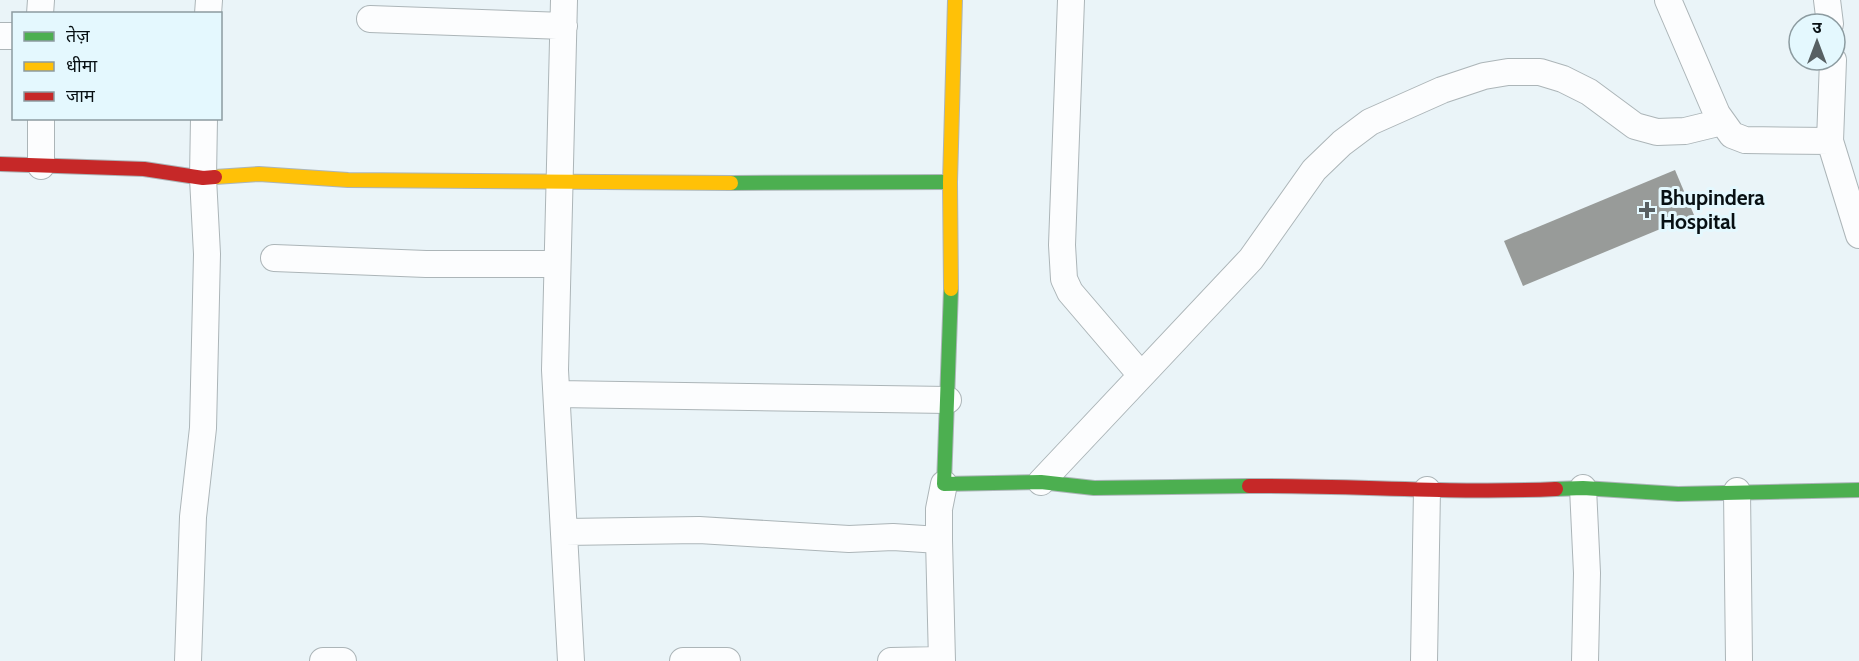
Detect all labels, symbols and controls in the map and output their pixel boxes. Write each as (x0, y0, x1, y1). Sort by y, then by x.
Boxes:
legend (12, 12, 222, 120)
north arrow (1787, 12, 1847, 72)
text: उ (1812, 18, 1822, 37)
text: तेज़ (66, 25, 90, 47)
text: धीमा (66, 55, 97, 77)
text: जाम (66, 85, 96, 107)
place label: Bhupindera Hospital (1660, 185, 1765, 234)
marker: Bhupindera Hospital (1638, 201, 1656, 219)

